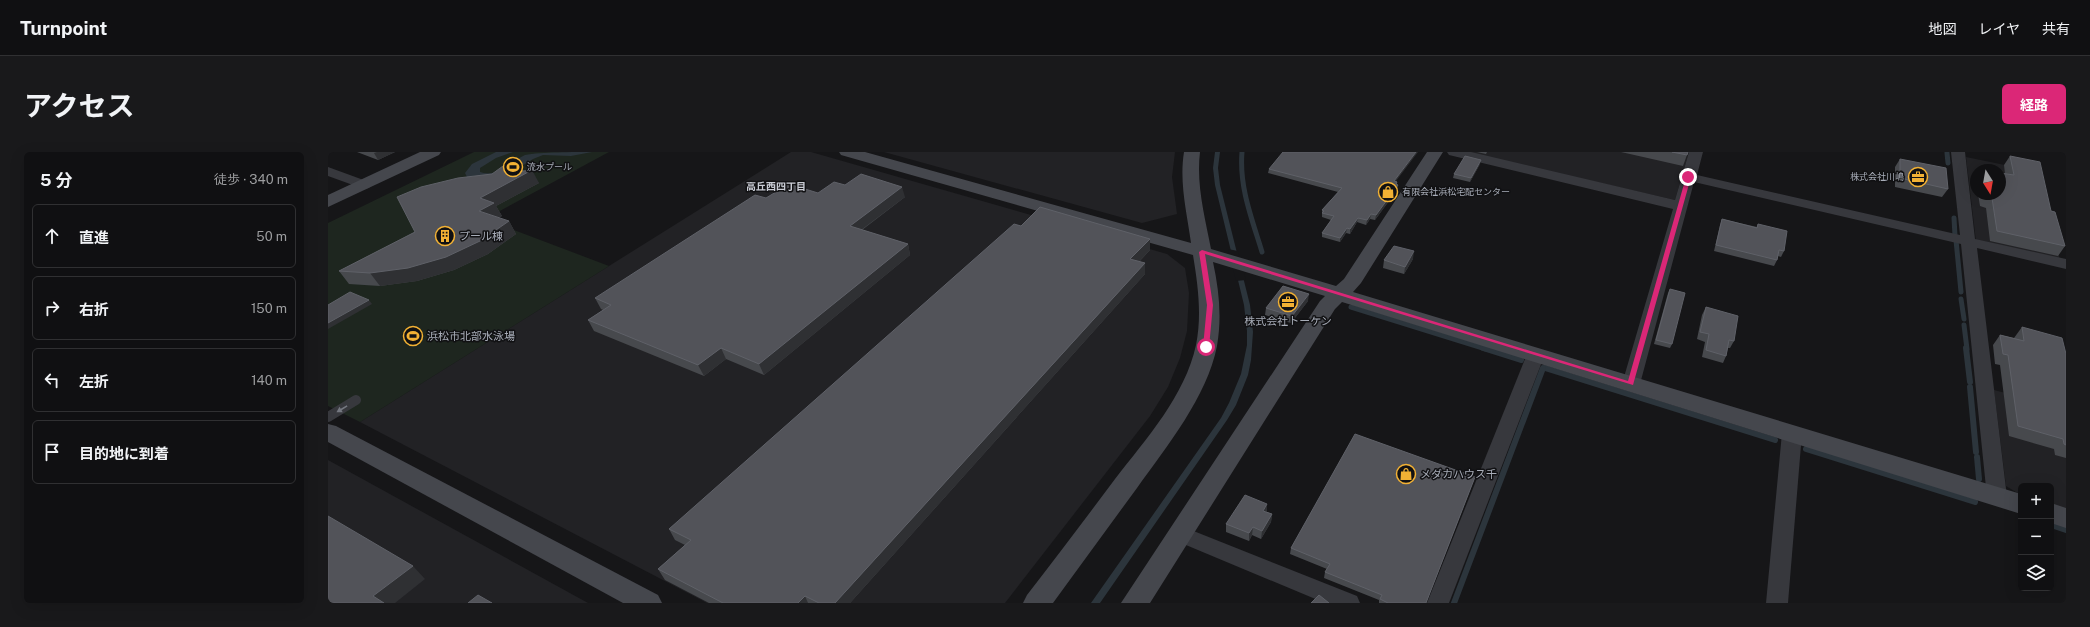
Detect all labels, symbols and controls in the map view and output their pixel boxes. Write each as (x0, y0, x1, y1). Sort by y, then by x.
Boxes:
text: Turnpoint (20, 17, 107, 39)
text: 地図 (1928, 21, 1956, 37)
text: レイヤ (1978, 21, 2020, 37)
text: 共有 (2042, 21, 2070, 37)
button: 経路 (2002, 84, 2066, 124)
text: アクセス (24, 89, 135, 122)
sports icon: 流水プール (502, 156, 524, 178)
place label: 流水プール (527, 161, 572, 172)
north arrow (1970, 164, 2006, 200)
office icon: 株式会社川嶋 (1907, 166, 1929, 188)
route end (1679, 168, 1697, 186)
text: 5 分 (40, 170, 72, 190)
place label: 株式会社川嶋 (1850, 171, 1904, 182)
text: 徒歩 · 340 m (214, 172, 288, 187)
district label: 高丘西四丁目 (746, 180, 806, 192)
shop icon: 有限会社浜松宅配センター (1377, 181, 1399, 203)
place label: 有限会社浜松宅配センター (1402, 186, 1510, 197)
icon: ahead (41, 225, 63, 247)
building icon: プール棟 (434, 225, 456, 247)
text: 直進 (79, 229, 109, 246)
text: 50 m (256, 229, 287, 244)
place label: プール棟 (459, 230, 503, 242)
office icon: 株式会社トーケン (1277, 291, 1299, 313)
icon: right (41, 297, 63, 319)
text: 右折 (79, 301, 109, 318)
text: 150 m (251, 301, 287, 316)
place label: 株式会社トーケン (1244, 315, 1332, 327)
sports icon: 浜松市北部水泳場 (402, 325, 424, 347)
place label: 浜松市北部水泳場 (427, 330, 515, 342)
route start (1197, 338, 1215, 356)
icon: left (41, 369, 63, 391)
text: 左折 (79, 373, 109, 390)
text: 140 m (251, 373, 287, 388)
one-way arrow (336, 405, 348, 412)
icon: arrive (41, 441, 63, 463)
text: 目的地に到着 (79, 445, 169, 462)
shop icon: メダカハウス千 (1395, 463, 1417, 485)
place label: メダカハウス千 (1420, 468, 1497, 480)
map controls (2018, 483, 2054, 591)
button: + (2018, 483, 2054, 519)
button: − (2018, 519, 2054, 555)
button: layers (2018, 555, 2054, 591)

